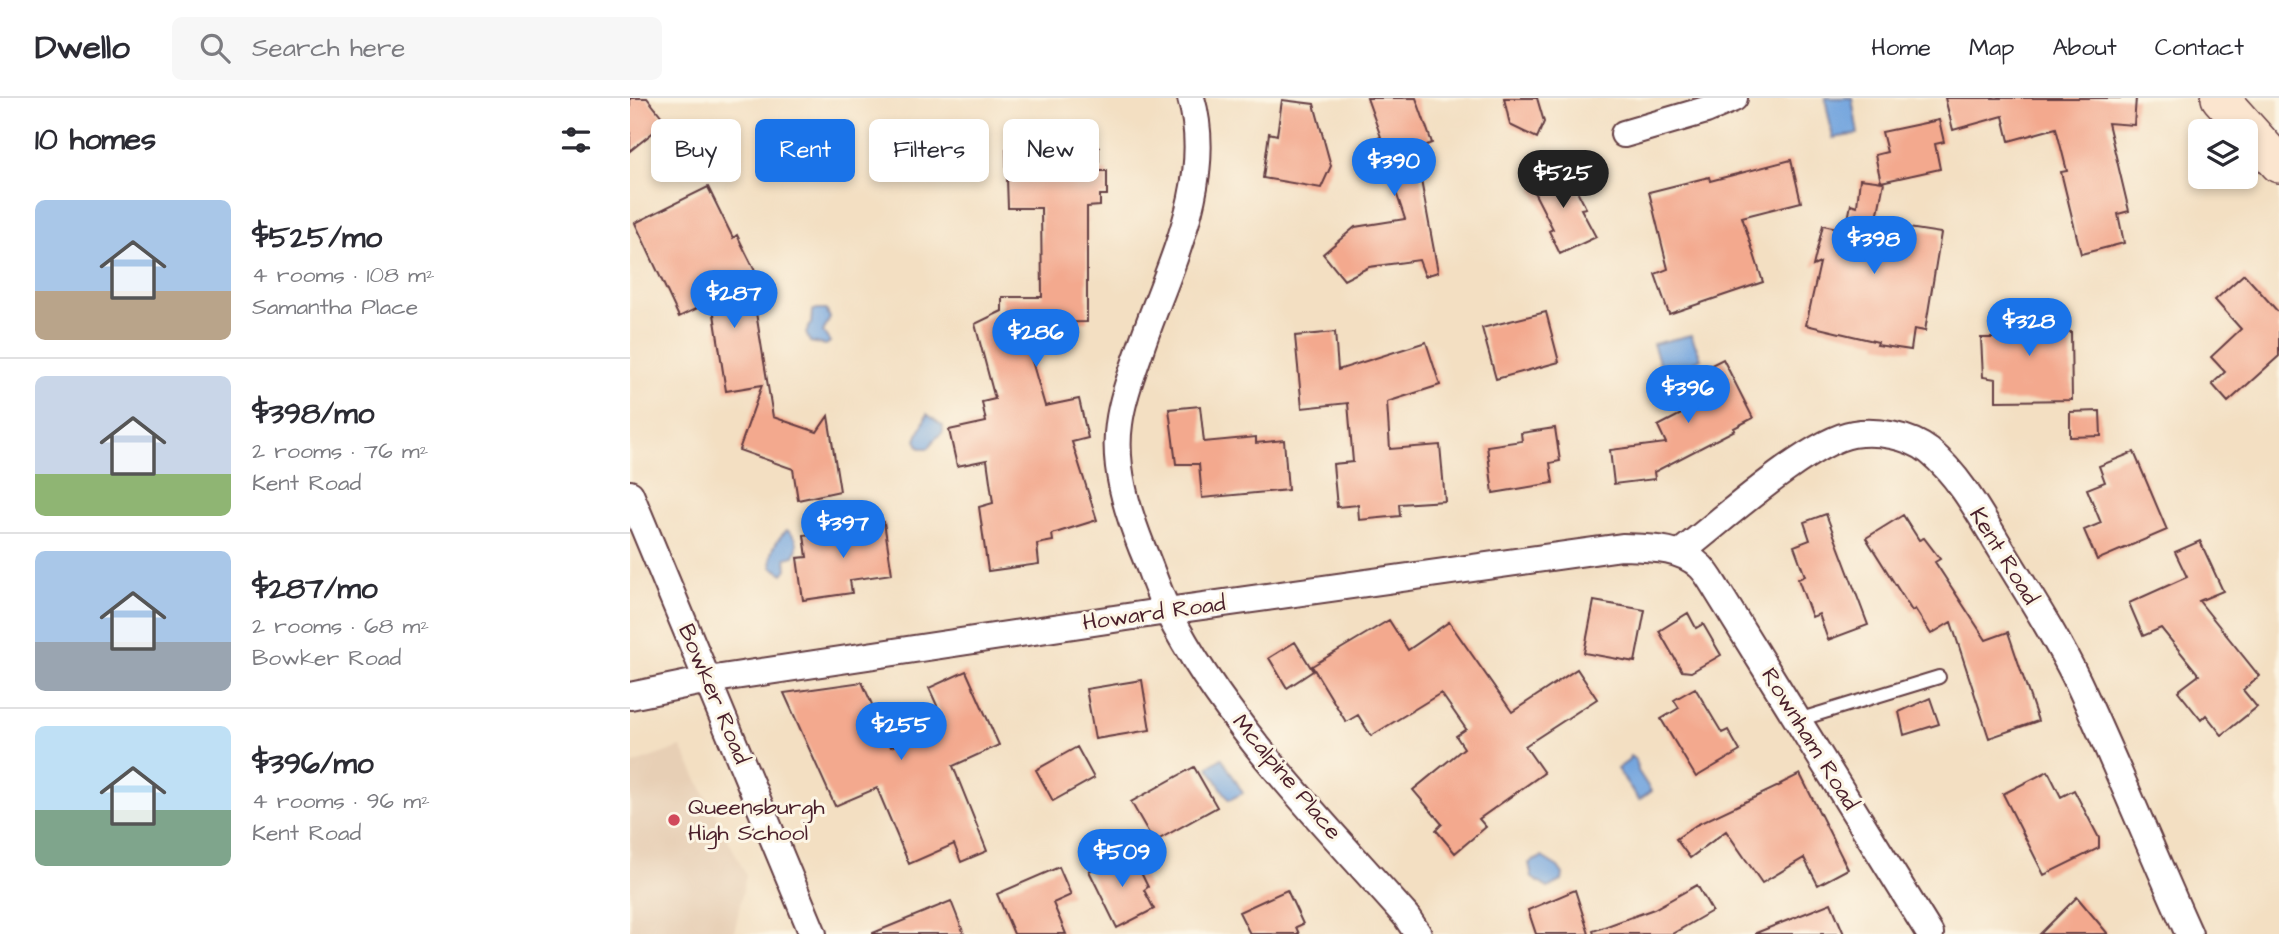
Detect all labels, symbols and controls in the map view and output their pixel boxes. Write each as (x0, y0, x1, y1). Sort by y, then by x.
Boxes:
search box (172, 17, 662, 80)
text: Dwello (35, 25, 130, 71)
icon: search (196, 29, 234, 67)
text: Search here (252, 30, 405, 66)
text: Home (1871, 31, 1931, 65)
text: Map (1969, 31, 2014, 65)
text: About (2052, 31, 2117, 65)
text: Contact (2155, 31, 2244, 65)
text: 10 homes (35, 119, 156, 161)
chip: Buy (651, 119, 741, 182)
chip: Rent (755, 119, 855, 182)
chip: Filters (869, 119, 989, 182)
chip: New (1003, 119, 1099, 182)
map controls (2188, 119, 2258, 189)
button: layers (2188, 119, 2258, 189)
icon: filters (557, 121, 595, 159)
pin: $390 (1353, 139, 1435, 198)
text: $390 (1368, 145, 1420, 177)
pin: $525 (1522, 150, 1604, 210)
text: $525 (1534, 157, 1592, 189)
pin: $398 (1833, 216, 1915, 276)
text: $525/mo (252, 217, 382, 259)
text: $398 (1848, 223, 1900, 255)
icon: home (91, 228, 175, 312)
text: 4 rooms · 108 m² (252, 259, 435, 291)
pin: $287 (693, 271, 775, 330)
text: $287 (706, 277, 762, 309)
text: Samantha Place (252, 291, 418, 323)
pin: $328 (1988, 299, 2070, 358)
text: $328 (2003, 305, 2055, 337)
pin: $286 (995, 310, 1077, 369)
text: $286 (1008, 316, 1064, 348)
pin: $396 (1647, 366, 1729, 425)
text: $396 (1662, 372, 1714, 404)
text: $398/mo (252, 393, 374, 435)
icon: home (91, 404, 175, 488)
text: 2 rooms · 76 m² (252, 435, 428, 467)
text: Kent Road (252, 467, 361, 499)
pin: $397 (802, 500, 884, 560)
street label: Kent Road (1961, 501, 2047, 611)
text: $397 (817, 507, 869, 539)
text: $287/mo (252, 568, 378, 610)
icon: home (91, 579, 175, 663)
street label: Howard Road (1081, 587, 1228, 639)
text: 2 rooms · 68 m² (252, 610, 429, 642)
street label: Bowker Road (670, 619, 758, 769)
text: Bowker Road (252, 642, 401, 674)
street label: Rownham Road (1753, 662, 1867, 817)
pin: $255 (860, 702, 942, 762)
street label: Mcalpine Place (1225, 707, 1349, 847)
text: $255 (872, 709, 930, 741)
text: $396/mo (252, 743, 374, 785)
icon: home (91, 754, 175, 838)
text: 4 rooms · 96 m² (252, 785, 430, 817)
place label: Queensburgh High School (688, 791, 825, 850)
marker: Queensburgh High School (666, 812, 682, 828)
text: Kent Road (252, 817, 361, 849)
pin: $509 (1081, 830, 1163, 889)
text: $509 (1094, 836, 1150, 868)

